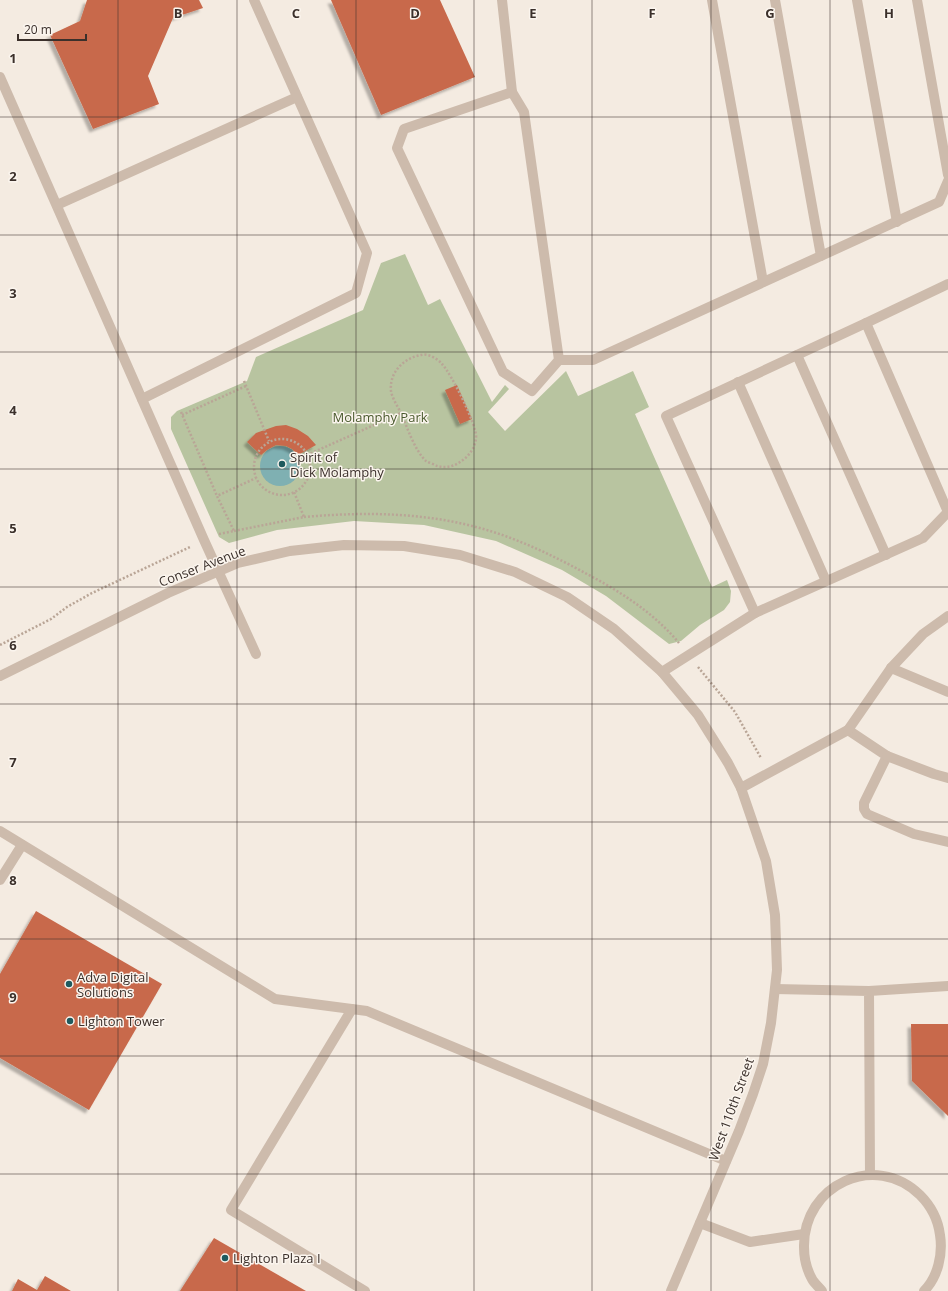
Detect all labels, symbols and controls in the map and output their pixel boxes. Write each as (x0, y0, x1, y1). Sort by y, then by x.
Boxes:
text: B (174, 4, 183, 22)
text: C (292, 4, 300, 22)
text: D (410, 4, 420, 22)
text: E (529, 4, 537, 22)
text: F (648, 4, 656, 22)
text: G (765, 4, 775, 22)
text: H (884, 4, 894, 22)
scale bar (18, 16, 86, 42)
text: 20 m (24, 21, 52, 38)
text: 1 (9, 49, 17, 67)
text: 2 (9, 167, 17, 185)
text: 3 (9, 284, 17, 302)
text: 4 (9, 401, 17, 419)
park label: Molamphy Park (332, 408, 428, 426)
place label: Spirit of Dick Molamphy (290, 448, 384, 481)
marker: Spirit of Dick Molamphy (277, 459, 287, 469)
text: 5 (9, 519, 17, 537)
street label: Conser Avenue (156, 541, 248, 591)
text: 6 (9, 636, 17, 654)
text: 7 (9, 753, 17, 771)
text: 8 (9, 871, 17, 889)
place label: Adva Digital Solutions (77, 968, 148, 1001)
marker: Adva Digital Solutions (64, 979, 74, 989)
text: 9 (9, 988, 17, 1006)
place label: Lighton Tower (78, 1012, 165, 1030)
marker: Lighton Tower (65, 1016, 75, 1026)
street label: West 110th Street (704, 1055, 758, 1163)
place label: Lighton Plaza I (233, 1249, 321, 1267)
marker: Lighton Plaza I (220, 1253, 230, 1263)

